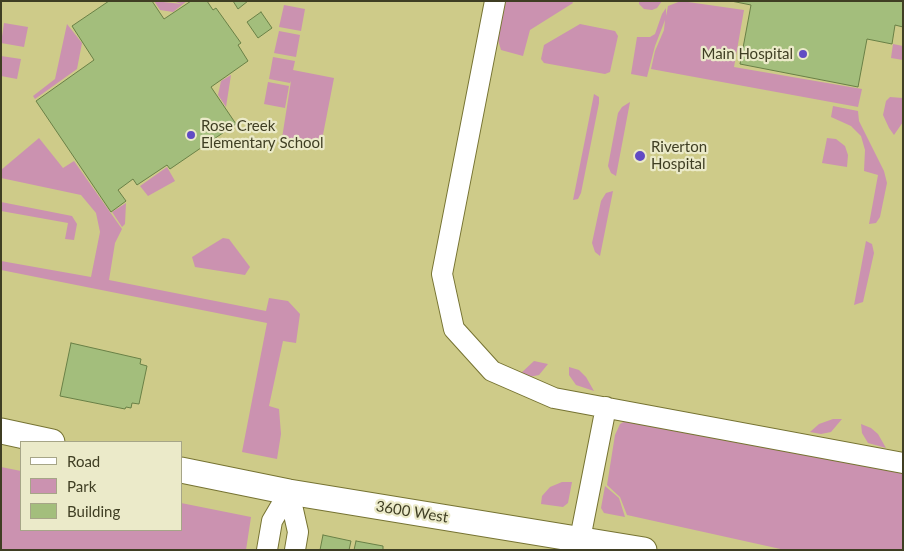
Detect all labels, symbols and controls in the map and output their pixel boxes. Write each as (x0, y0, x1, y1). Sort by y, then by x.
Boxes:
place label: Main Hospital (701, 45, 793, 63)
marker: Main Hospital (797, 48, 809, 60)
place label: Rose Creek Elementary School (201, 117, 324, 152)
marker: Rose Creek Elementary School (185, 129, 197, 141)
place label: Riverton Hospital (651, 138, 707, 173)
marker: Riverton Hospital (633, 149, 647, 163)
legend (20, 441, 182, 531)
text: Road (67, 452, 100, 470)
text: Park (67, 477, 96, 495)
street label: 3600 West (374, 497, 450, 527)
text: Building (67, 502, 120, 520)

